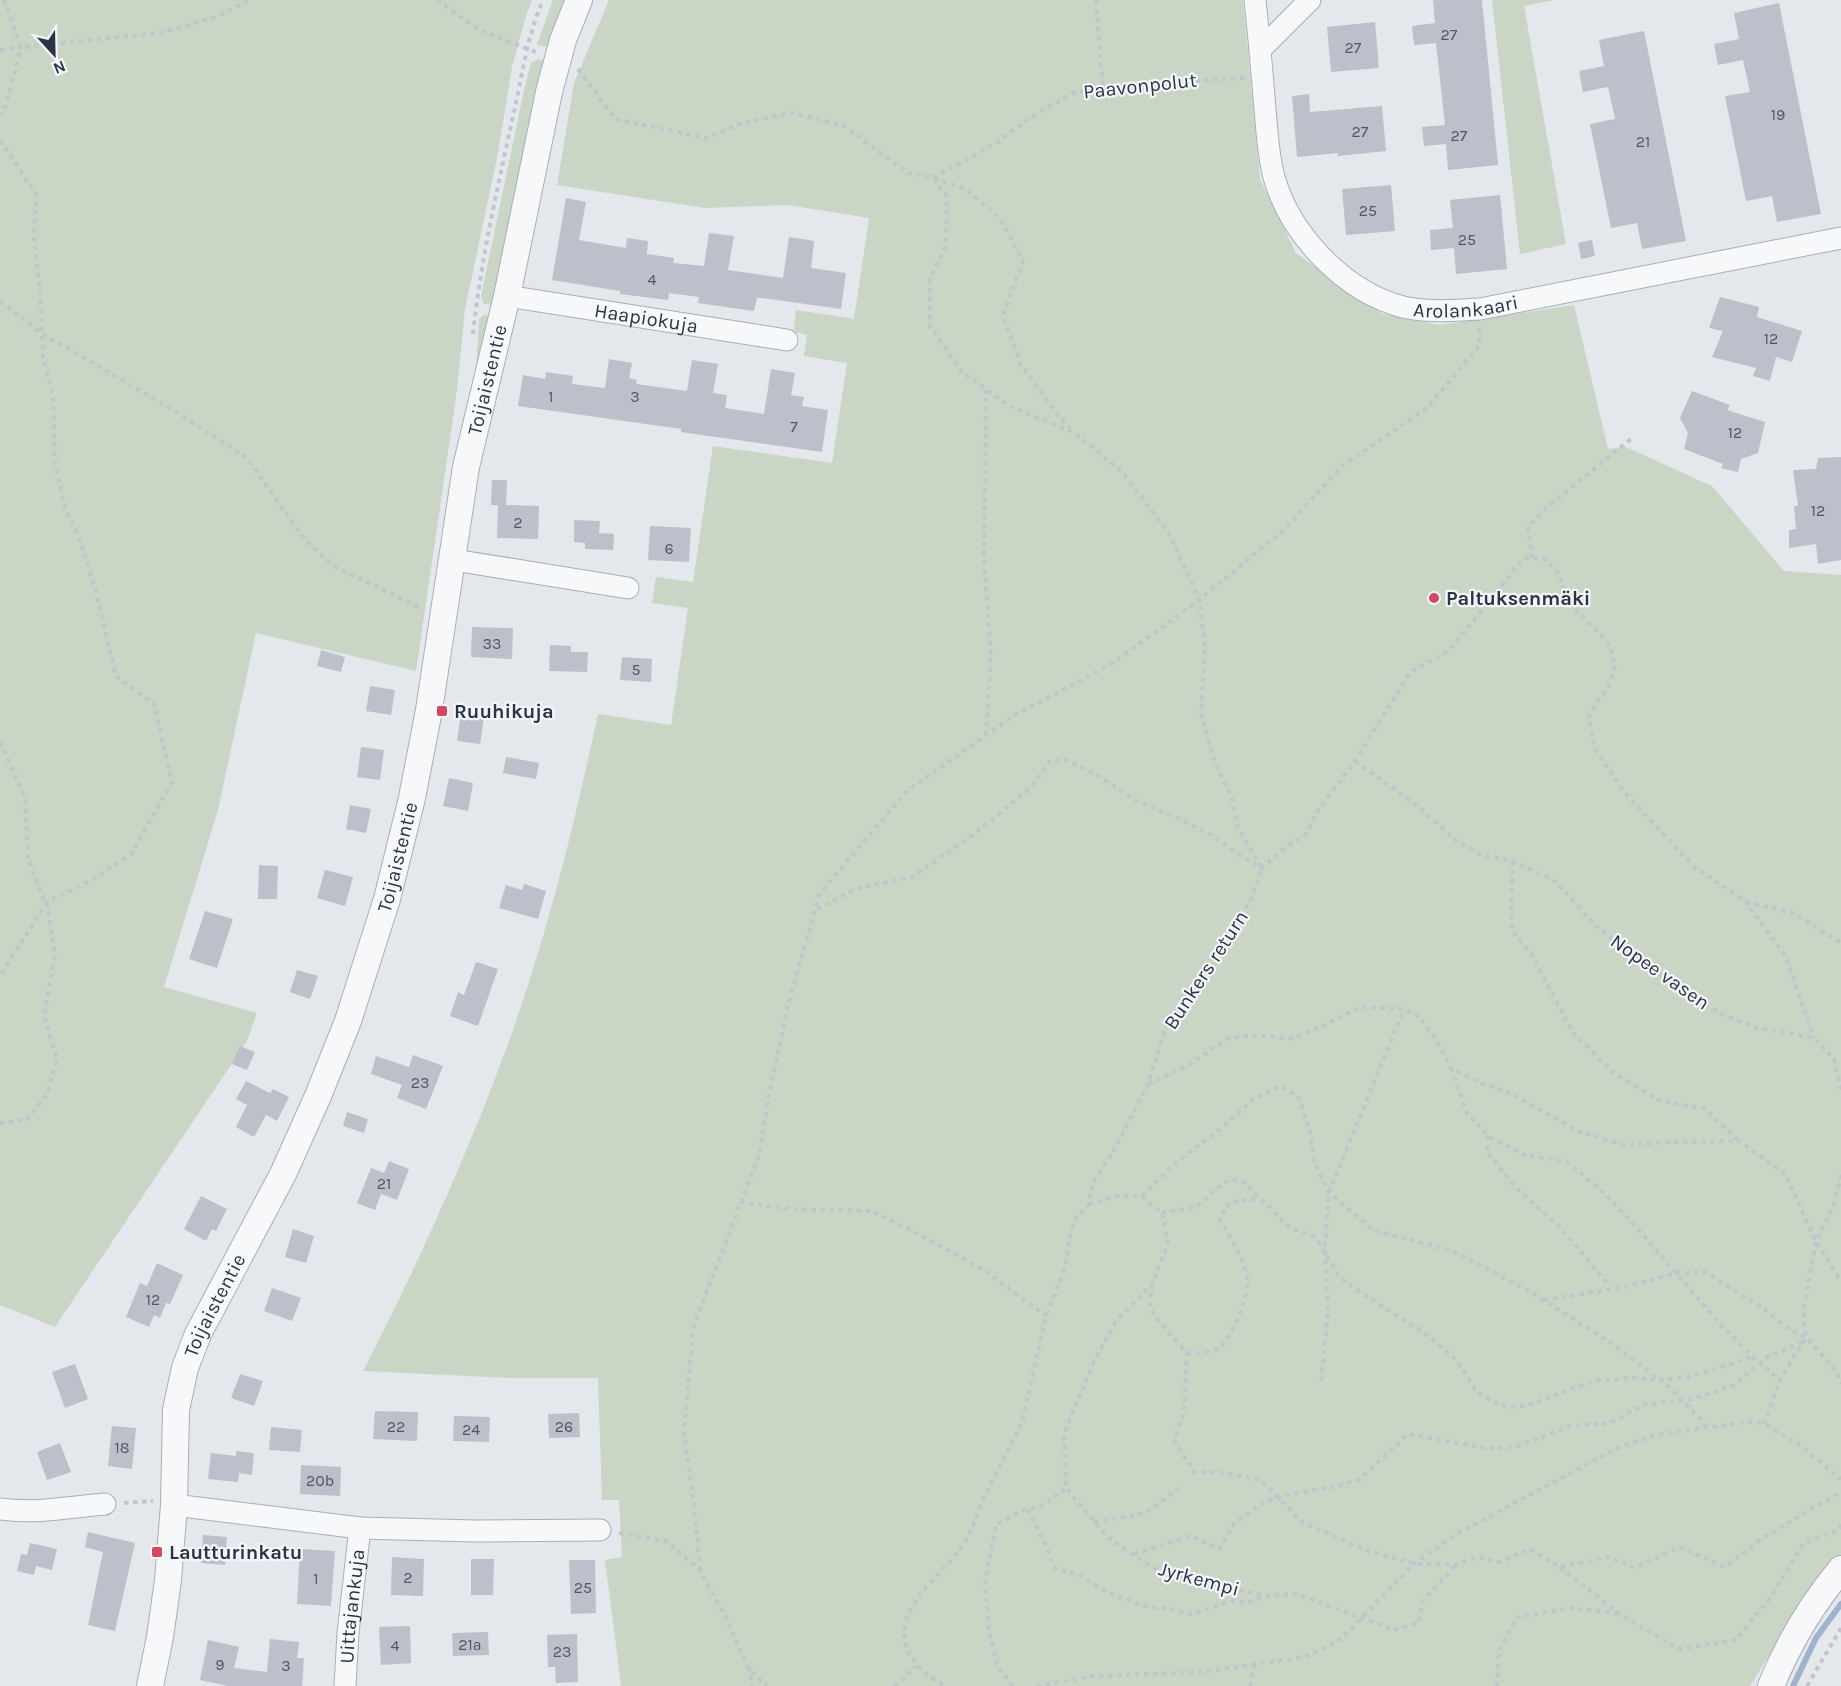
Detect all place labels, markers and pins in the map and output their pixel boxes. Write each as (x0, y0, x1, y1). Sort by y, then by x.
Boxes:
place label: Paltuksenmäki (1446, 587, 1590, 610)
marker: Paltuksenmäki (1427, 591, 1441, 605)
place label: Ruuhikuja (454, 700, 554, 723)
marker: Ruuhikuja (435, 704, 449, 718)
place label: Lautturinkatu (169, 1541, 302, 1564)
marker: Lautturinkatu (150, 1545, 164, 1559)

